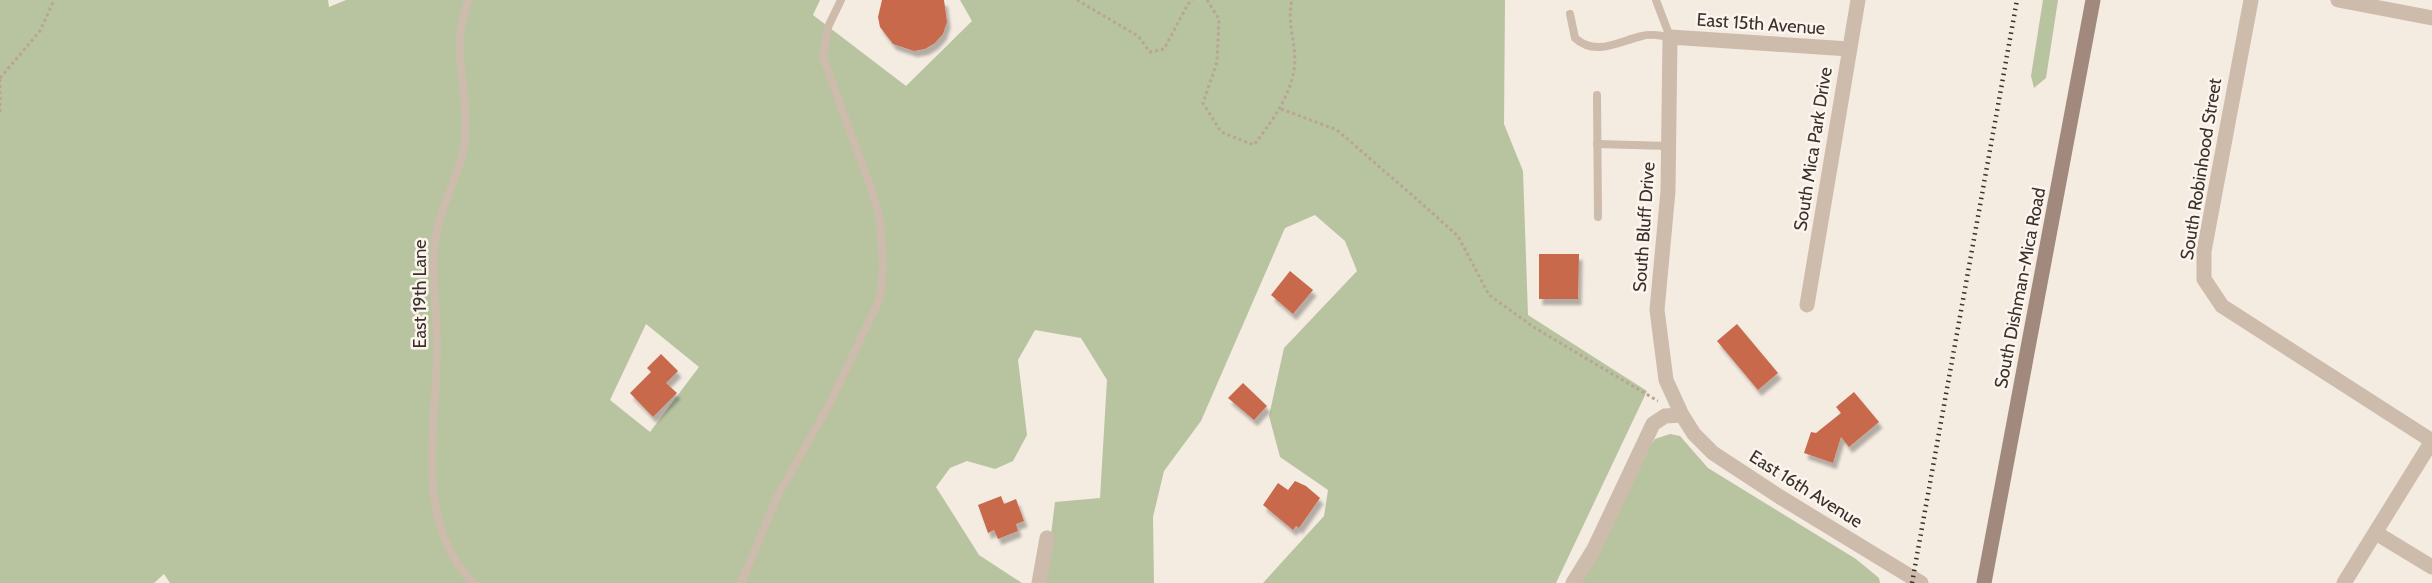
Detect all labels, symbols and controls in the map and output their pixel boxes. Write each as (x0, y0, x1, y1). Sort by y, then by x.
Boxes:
street label: East 15th Avenue (1696, 9, 1826, 39)
street label: South Mica Park Drive (1789, 65, 1837, 233)
street label: South Robinhood Street (2176, 76, 2226, 262)
street label: South Bluff Drive (1628, 161, 1660, 293)
street label: South Dishman-Mica Road (1990, 186, 2050, 390)
street label: East 19th Lane (409, 239, 431, 349)
street label: East 16th Avenue (1745, 445, 1867, 533)

